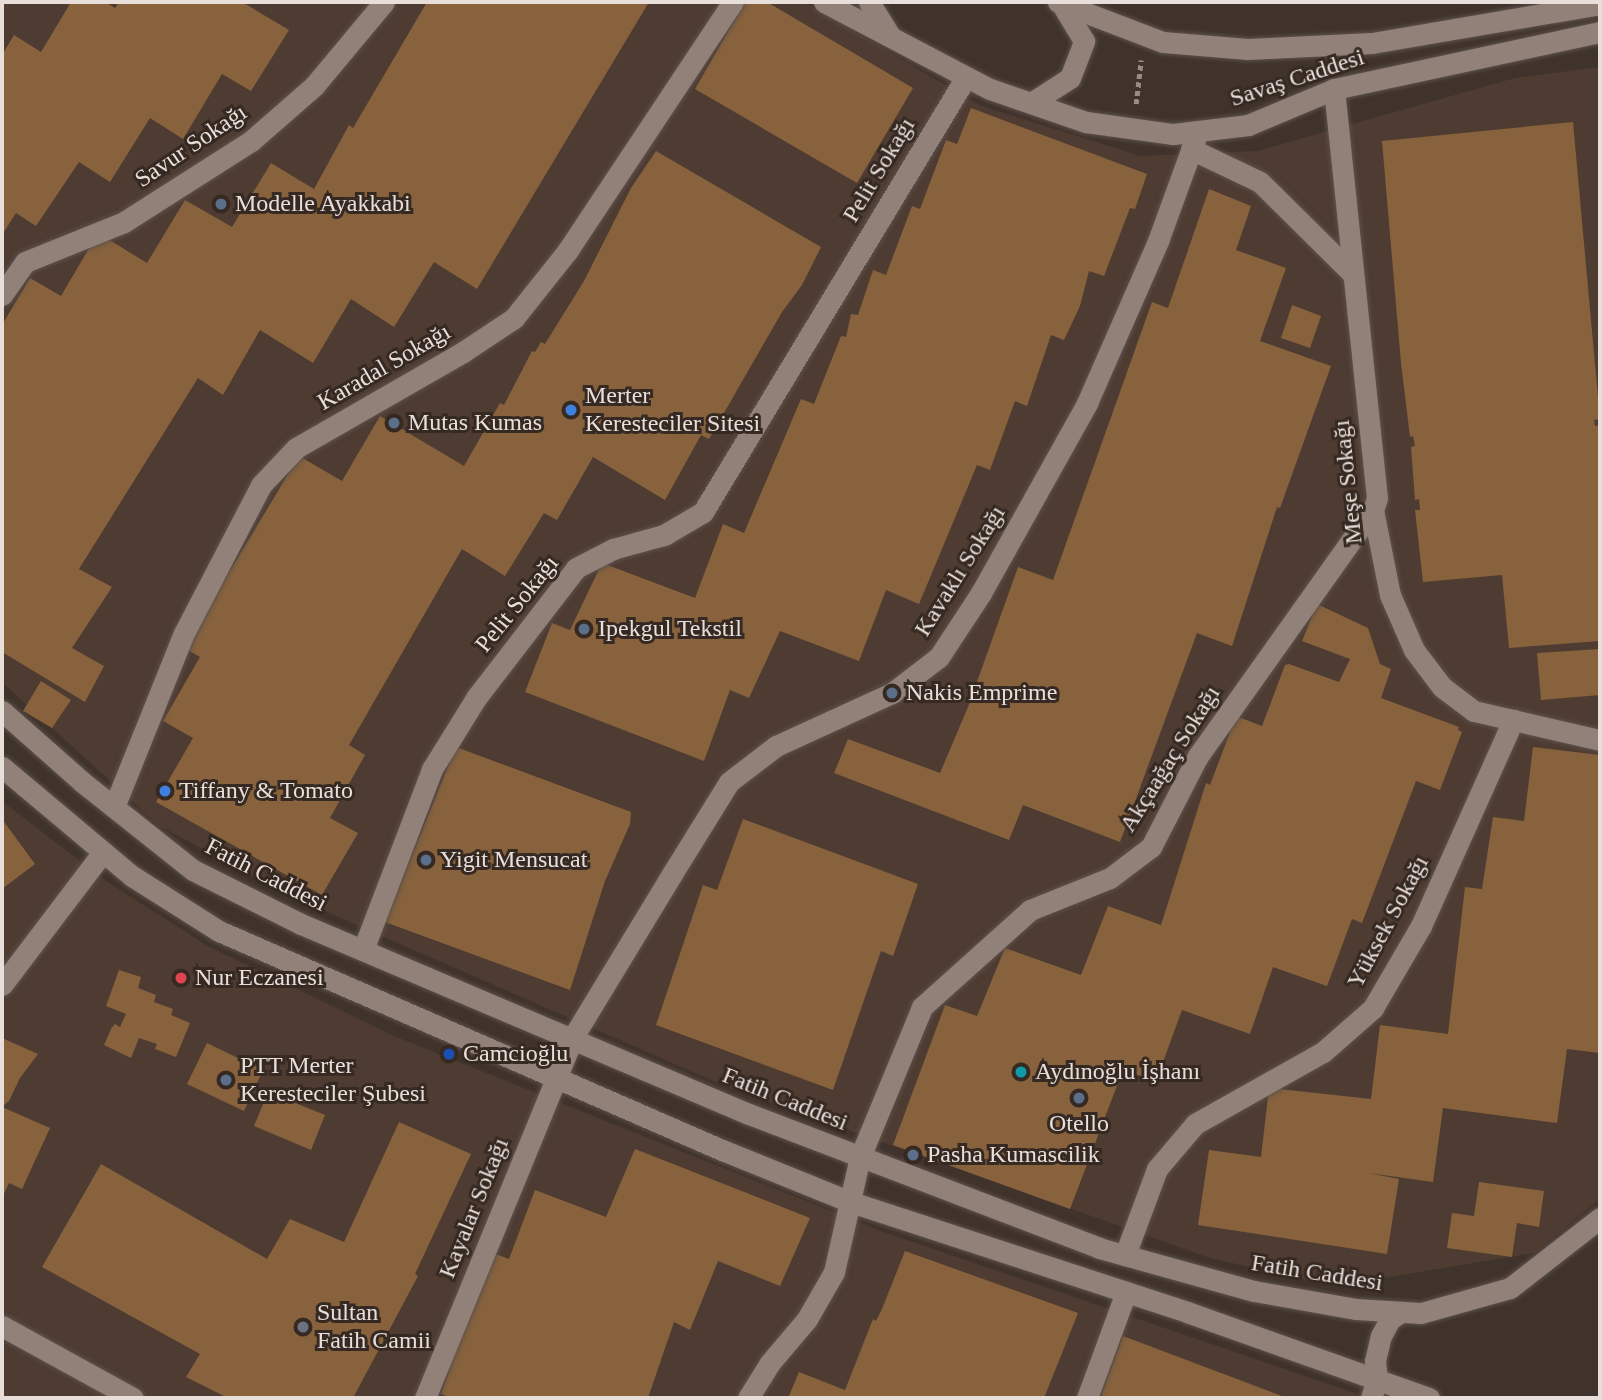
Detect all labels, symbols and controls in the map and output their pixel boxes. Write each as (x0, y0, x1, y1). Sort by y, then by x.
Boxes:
street label: Savaş Caddesi (1226, 43, 1368, 113)
street label: Savur Sokağı (130, 98, 252, 194)
street label: Pelit Sokağı (837, 113, 921, 227)
place label: Modelle Ayakkabi (235, 190, 412, 218)
marker: Modelle Ayakkabi (213, 196, 229, 212)
street label: Karadal Sokağı (312, 317, 456, 417)
place label: Merter Keresteciler Sitesi (585, 382, 760, 438)
marker: Merter Keresteciler Sitesi (563, 402, 579, 418)
place label: Mutas Kumas (408, 409, 542, 437)
marker: Mutas Kumas (386, 415, 402, 431)
street label: Meşe Sokağı (1327, 419, 1369, 545)
street label: Kavaklı Sokağı (908, 500, 1012, 642)
street label: Pelit Sokağı (469, 550, 565, 658)
place label: Ipekgul Tekstil (598, 615, 742, 643)
marker: Ipekgul Tekstil (576, 621, 592, 637)
place label: Nakis Emprime (906, 679, 1057, 707)
street label: Akçaağaç Sokağı (1113, 680, 1227, 838)
marker: Nakis Emprime (884, 685, 900, 701)
place label: Tiffany & Tomato (179, 777, 353, 805)
marker: Tiffany & Tomato (157, 783, 173, 799)
street label: Fatih Caddesi (200, 832, 332, 918)
place label: Yigit Mensucat (440, 846, 587, 874)
street label: Yüksek Sokağı (1341, 851, 1435, 993)
marker: Yigit Mensucat (418, 852, 434, 868)
place label: Nur Eczanesi (195, 964, 324, 992)
marker: Nur Eczanesi (173, 970, 189, 986)
place label: Camcioğlu (463, 1040, 568, 1068)
marker: Camcioğlu (441, 1046, 457, 1062)
place label: PTT Merter Keresteciler Şubesi (240, 1052, 426, 1108)
place label: Aydınoğlu İşhanı (1035, 1058, 1200, 1086)
street label: Fatih Caddesi (718, 1061, 852, 1137)
marker: Aydınoğlu İşhanı (1013, 1064, 1029, 1080)
marker: PTT Merter Keresteciler Şubesi (218, 1072, 234, 1088)
marker: Otello (1071, 1090, 1087, 1106)
place label: Otello (1049, 1110, 1109, 1138)
street label: Kayalar Sokağı (433, 1134, 515, 1282)
place label: Pasha Kumascilik (927, 1141, 1100, 1169)
marker: Pasha Kumascilik (905, 1147, 921, 1163)
street label: Fatih Caddesi (1249, 1248, 1385, 1298)
place label: Sultan Fatih Camii (317, 1299, 431, 1355)
marker: Sultan Fatih Camii (295, 1319, 311, 1335)

